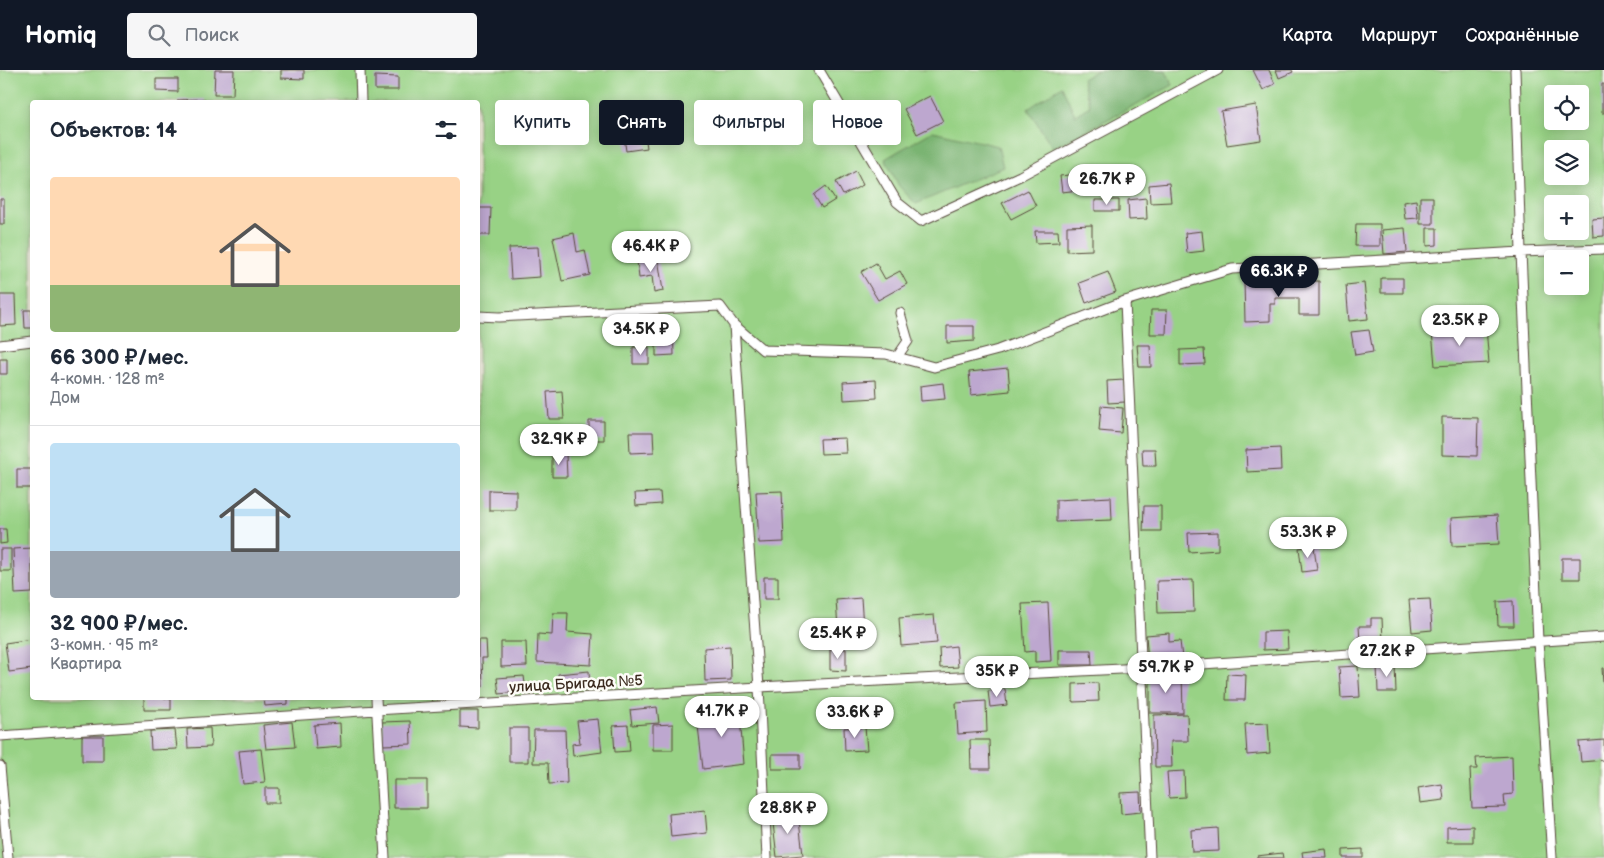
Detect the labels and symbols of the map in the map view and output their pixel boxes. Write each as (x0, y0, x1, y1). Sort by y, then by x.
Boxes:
pin: 26.7K ₽ (1061, 164, 1153, 206)
pin: 46.4K ₽ (605, 230, 697, 273)
pin: 66.3K ₽ (1233, 256, 1325, 298)
pin: 23.5K ₽ (1414, 304, 1506, 347)
pin: 34.5K ₽ (595, 314, 687, 356)
pin: 32.9K ₽ (513, 424, 605, 466)
pin: 53.3K ₽ (1262, 516, 1354, 559)
pin: 25.4K ₽ (792, 618, 884, 660)
pin: 27.2K ₽ (1341, 636, 1433, 678)
pin: 59.7K ₽ (1120, 652, 1212, 694)
pin: 35K ₽ (962, 656, 1032, 698)
street label: улица Бригада №5 (509, 671, 643, 697)
pin: 41.7K ₽ (676, 696, 768, 738)
pin: 33.6K ₽ (809, 696, 901, 739)
pin: 28.8K ₽ (742, 792, 834, 835)

